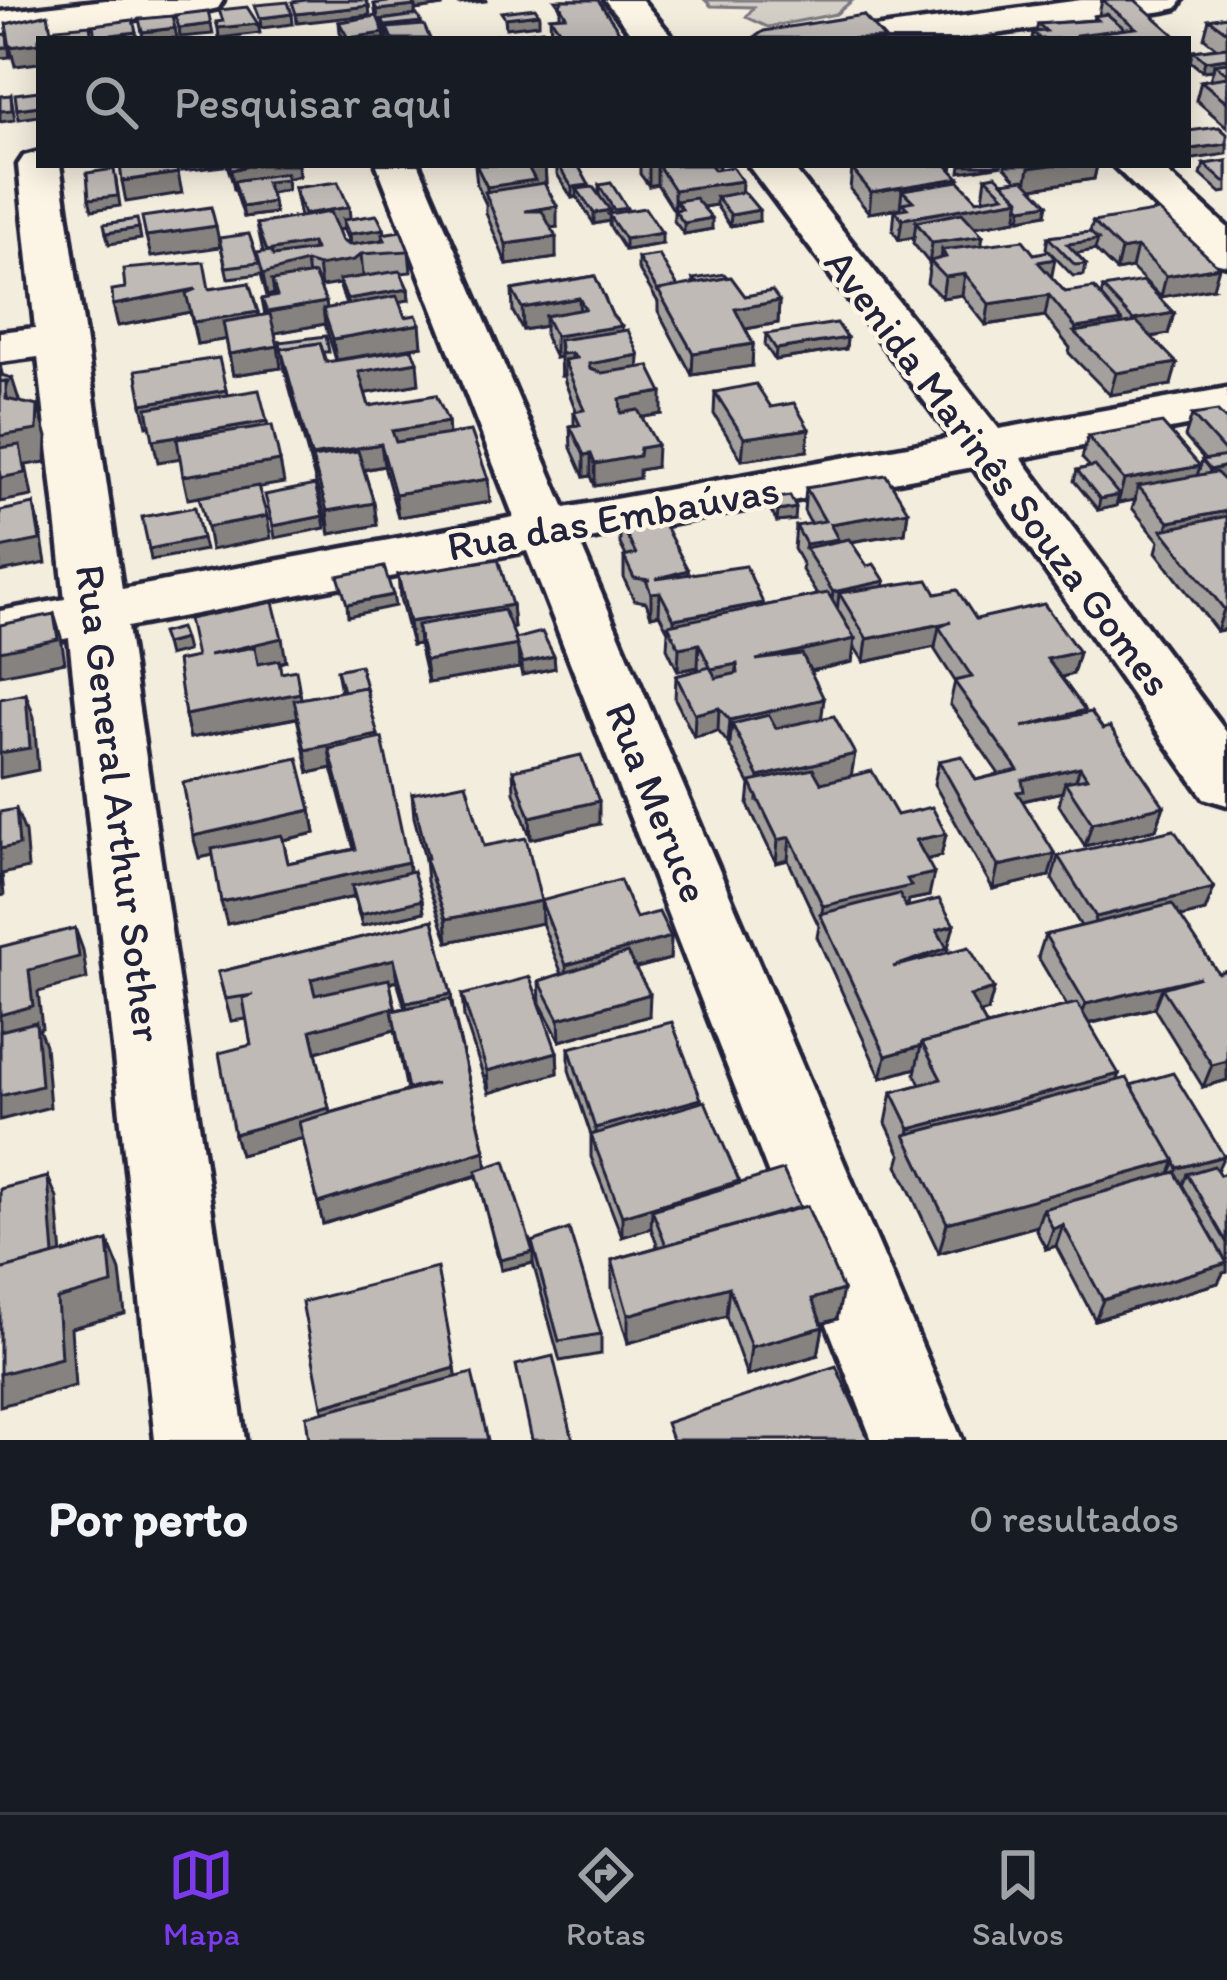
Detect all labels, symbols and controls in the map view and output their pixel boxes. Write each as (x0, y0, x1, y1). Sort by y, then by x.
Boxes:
search box (36, 36, 1191, 168)
icon: search (78, 69, 144, 135)
text: Pesquisar aqui (174, 75, 452, 129)
street label: Avenida Marinês Souza Gomes (814, 239, 1184, 706)
street label: Rua das Embaúvas (443, 463, 783, 572)
street label: Rua General Arthur Sother (65, 562, 174, 1045)
street label: Rua Meruce (594, 694, 721, 910)
text: Por perto (48, 1488, 248, 1549)
text: 0 resultados (969, 1495, 1179, 1542)
tab: Mapa (163, 1842, 240, 1953)
tab: Rotas (566, 1842, 646, 1953)
tab: Salvos (972, 1842, 1064, 1953)

